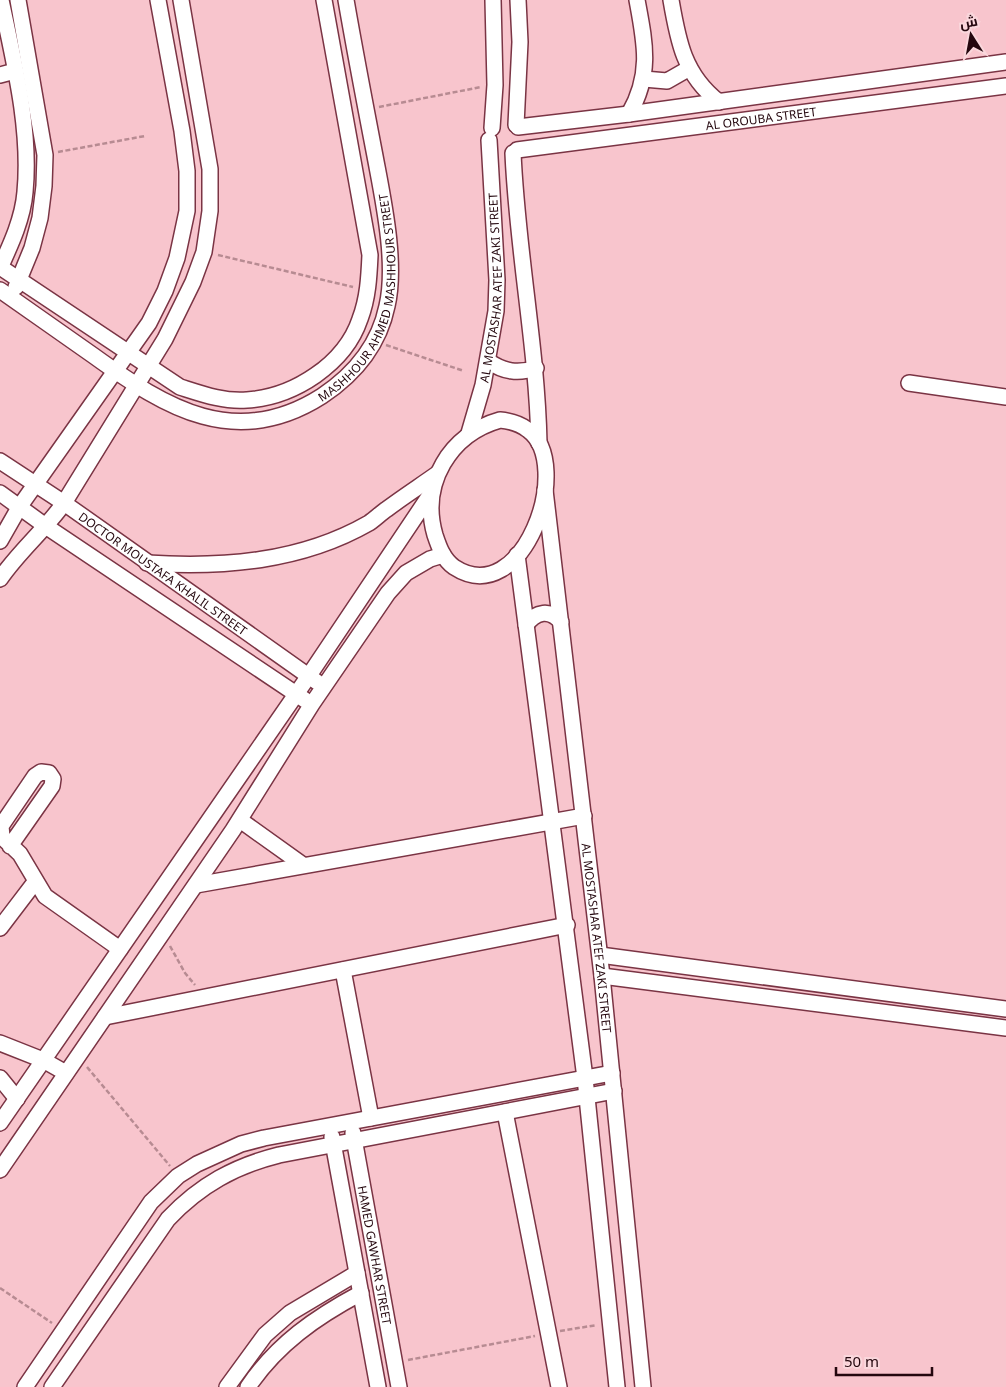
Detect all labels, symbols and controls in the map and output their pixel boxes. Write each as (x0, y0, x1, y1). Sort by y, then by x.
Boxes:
north arrow (946, 10, 996, 60)
text: ش (958, 11, 979, 33)
street label: AL OROUBA STREET (705, 102, 818, 134)
street label: MASHHOUR AHMED MASHHOUR STREET (314, 192, 399, 405)
street label: AL MOSTASHAR ATEF ZAKI STREET (475, 192, 506, 384)
street label: DOCTOR MOUSTAFA KHALIL STREET (75, 508, 251, 639)
street label: AL MOSTASHAR ATEF ZAKI STREET (578, 842, 616, 1034)
street label: HAMED GAWHAR STREET (354, 1184, 396, 1326)
scale bar (836, 1344, 932, 1376)
text: 50 m (844, 1351, 879, 1371)

